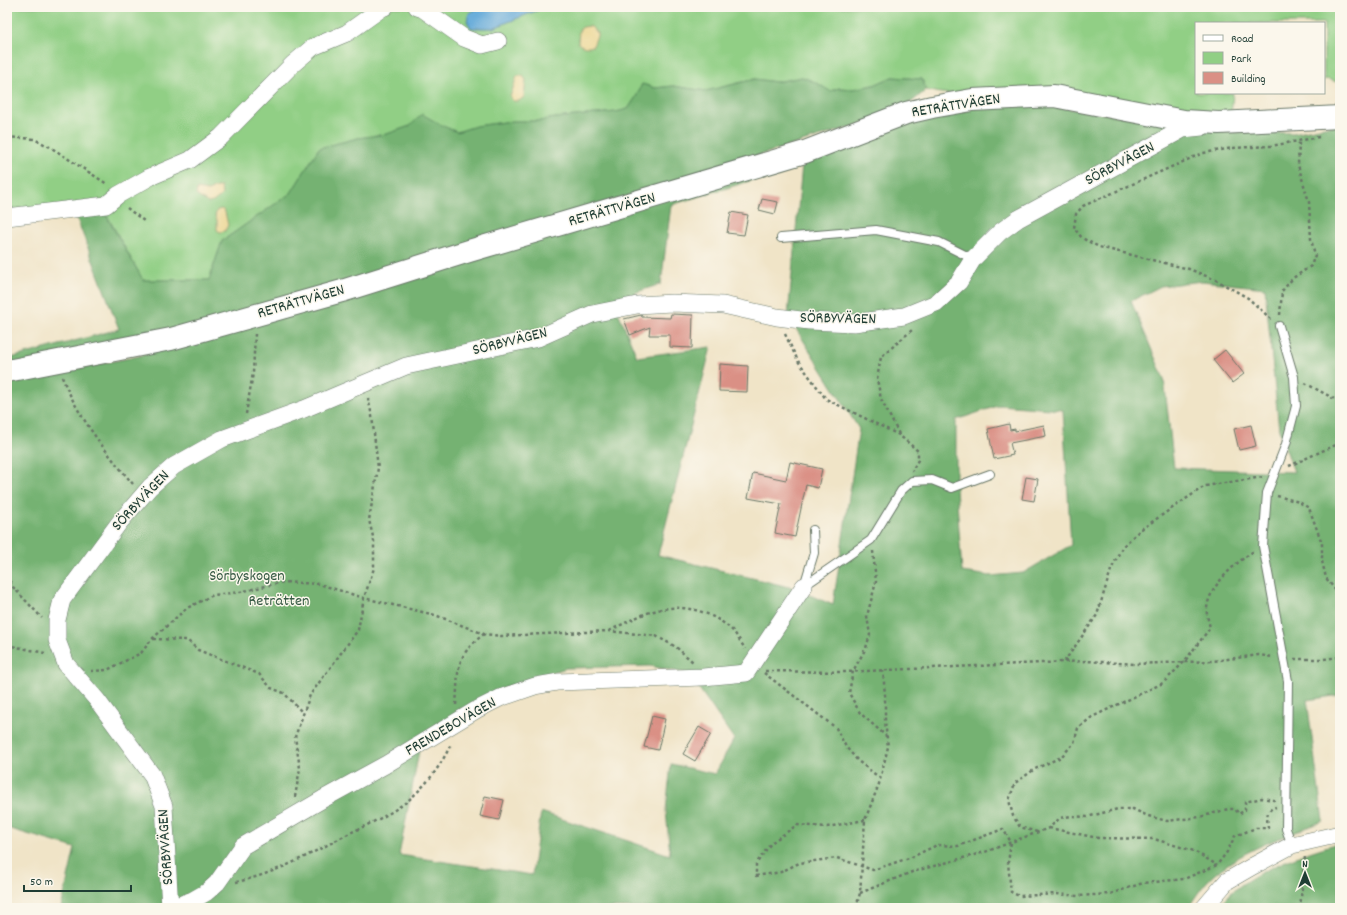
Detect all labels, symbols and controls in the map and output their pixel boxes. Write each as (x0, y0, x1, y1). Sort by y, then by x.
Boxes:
legend (1195, 22, 1325, 94)
text: Road (1231, 31, 1253, 48)
text: Park (1231, 51, 1252, 68)
text: Building (1231, 71, 1266, 88)
street label: RETRÄTTVÄGEN (910, 88, 1002, 124)
street label: SÖRBYVÄGEN (1081, 136, 1159, 192)
street label: RETRÄTTVÄGEN (566, 187, 658, 233)
street label: RETRÄTTVÄGEN (255, 279, 347, 325)
street label: SÖRBYVÄGEN (800, 307, 876, 331)
street label: SÖRBYVÄGEN (470, 322, 550, 362)
street label: SÖRBYVÄGEN (107, 465, 175, 537)
park label: Sörbyskogen (209, 565, 285, 588)
park label: Reträtten (249, 590, 309, 613)
street label: FRENDEBOVÄGEN (401, 692, 501, 762)
street label: SÖRBYVÄGEN (152, 808, 180, 886)
north arrow (1285, 853, 1325, 893)
text: N (1302, 857, 1308, 873)
scale bar (24, 867, 131, 893)
text: 50 m (30, 874, 53, 891)

